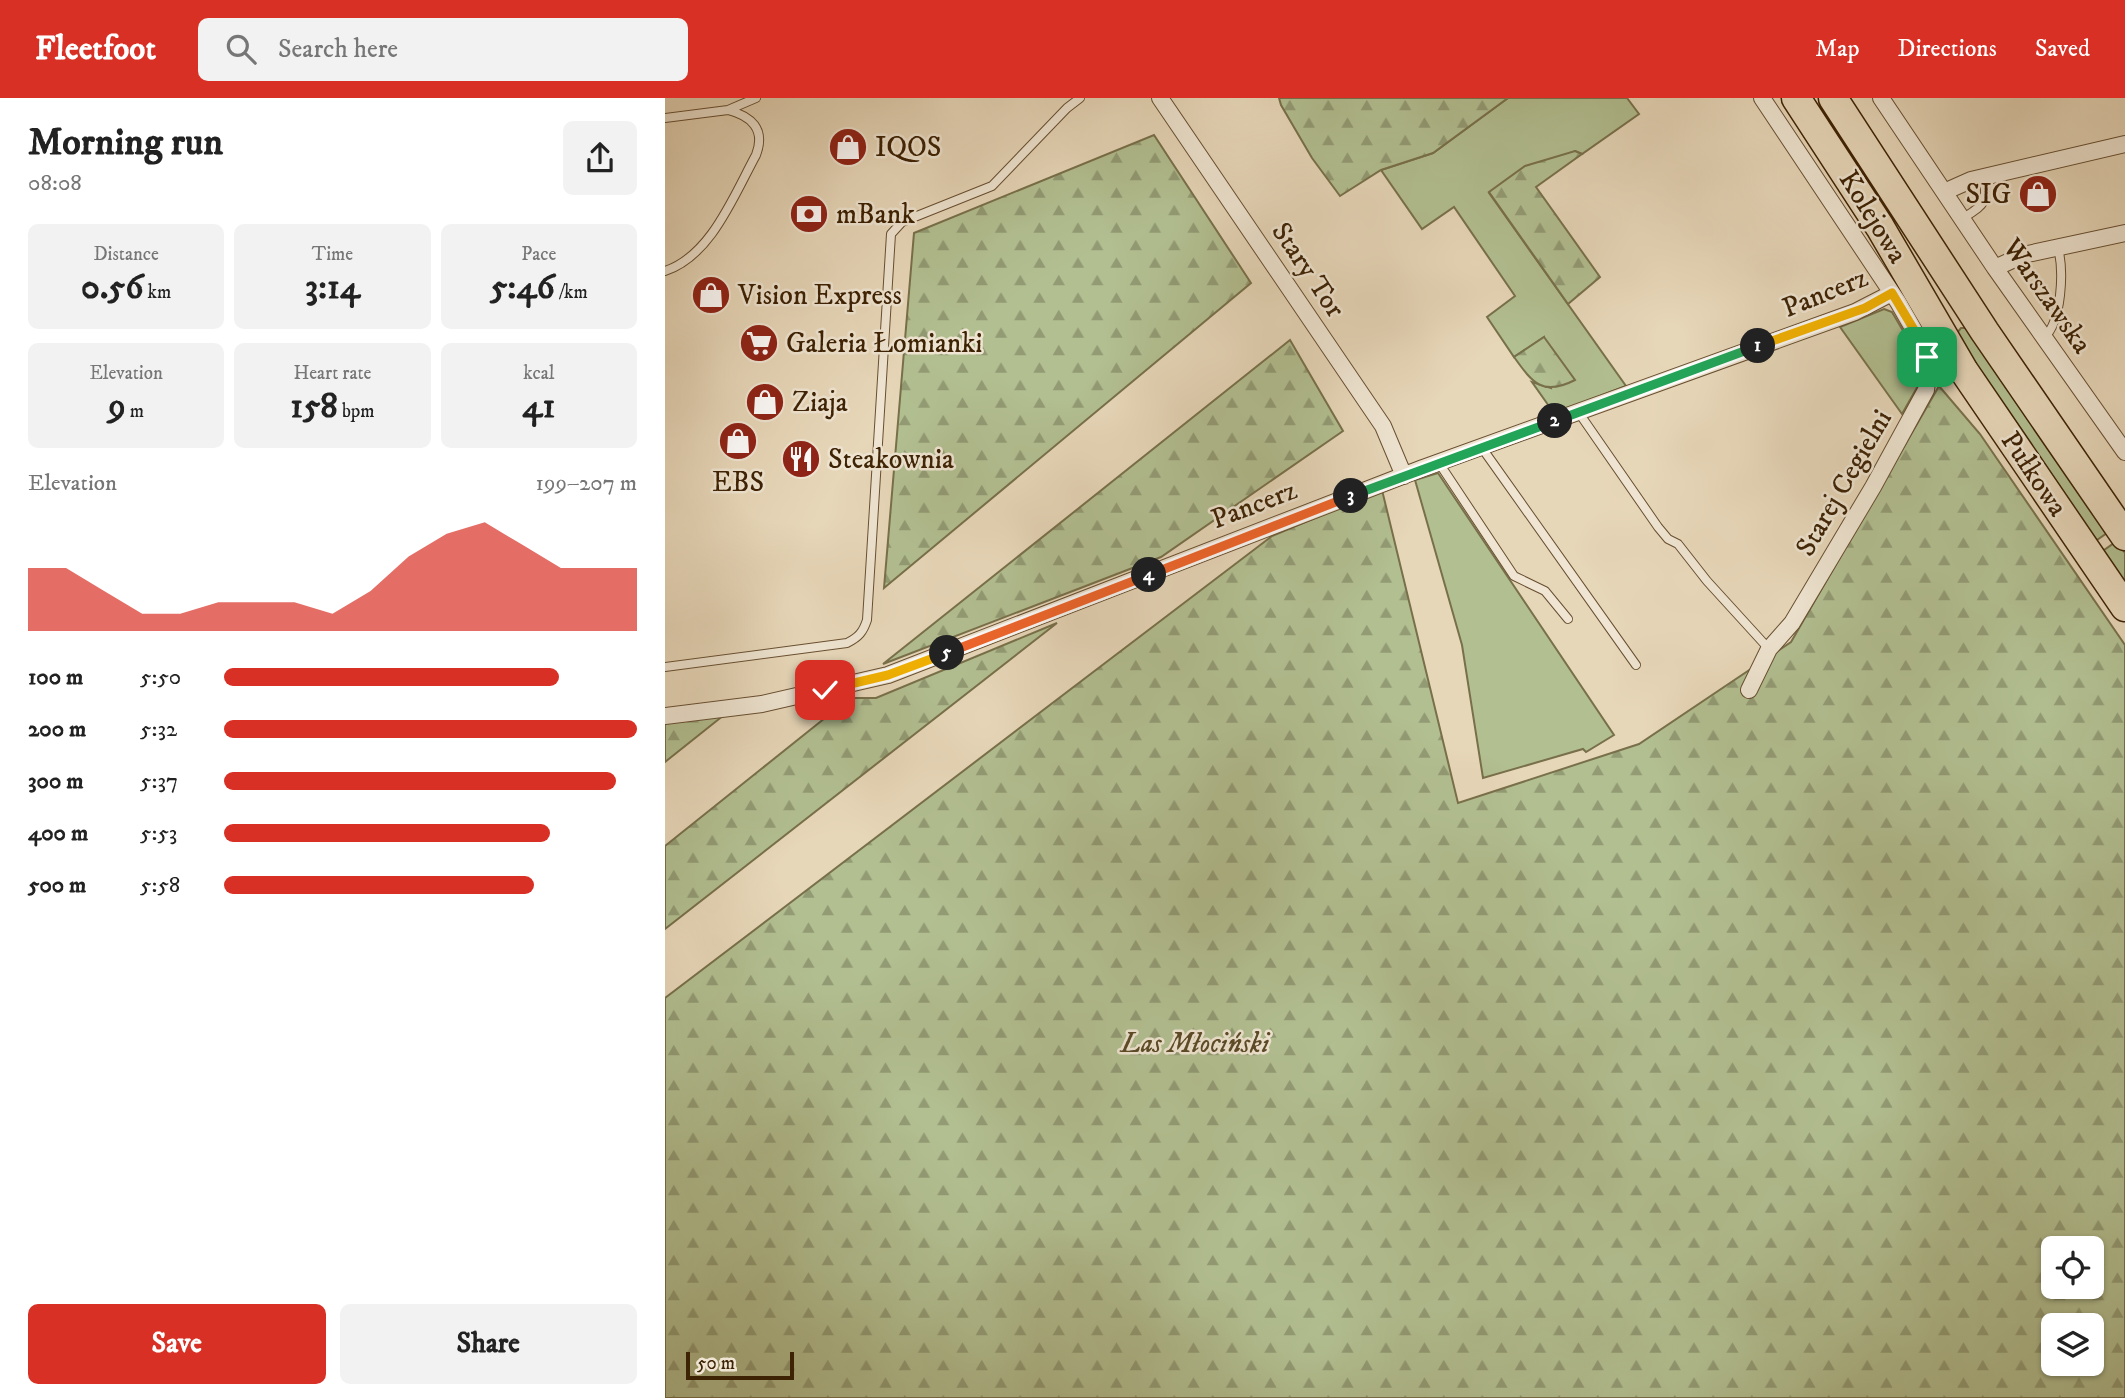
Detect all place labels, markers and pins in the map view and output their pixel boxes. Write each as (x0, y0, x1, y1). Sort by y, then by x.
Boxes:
shop icon: IQOS (827, 126, 869, 168)
place label: IQOS (875, 130, 942, 165)
shop icon: SIG (2017, 173, 2059, 215)
place label: SIG (1966, 177, 2011, 212)
bank icon: mBank (788, 193, 830, 235)
place label: mBank (836, 197, 915, 232)
shop icon: Vision Express (690, 274, 732, 316)
place label: Vision Express (737, 278, 902, 313)
supermarket icon: Galeria Łomianki (738, 322, 780, 364)
place label: Galeria Łomianki (786, 326, 983, 361)
pin (1897, 327, 1957, 387)
pin: 1 (1741, 328, 1775, 364)
shop icon: Ziaja (744, 381, 786, 423)
place label: Ziaja (792, 385, 848, 420)
pin: 2 (1537, 404, 1573, 438)
shop icon: EBS (717, 420, 759, 462)
restaurant icon: Steakownia (780, 438, 822, 480)
place label: Steakownia (828, 442, 954, 477)
place label: EBS (712, 465, 764, 500)
pin: 3 (1333, 478, 1369, 514)
pin: 4 (1131, 558, 1167, 592)
pin: 5 (929, 636, 965, 670)
pin (795, 660, 855, 720)

